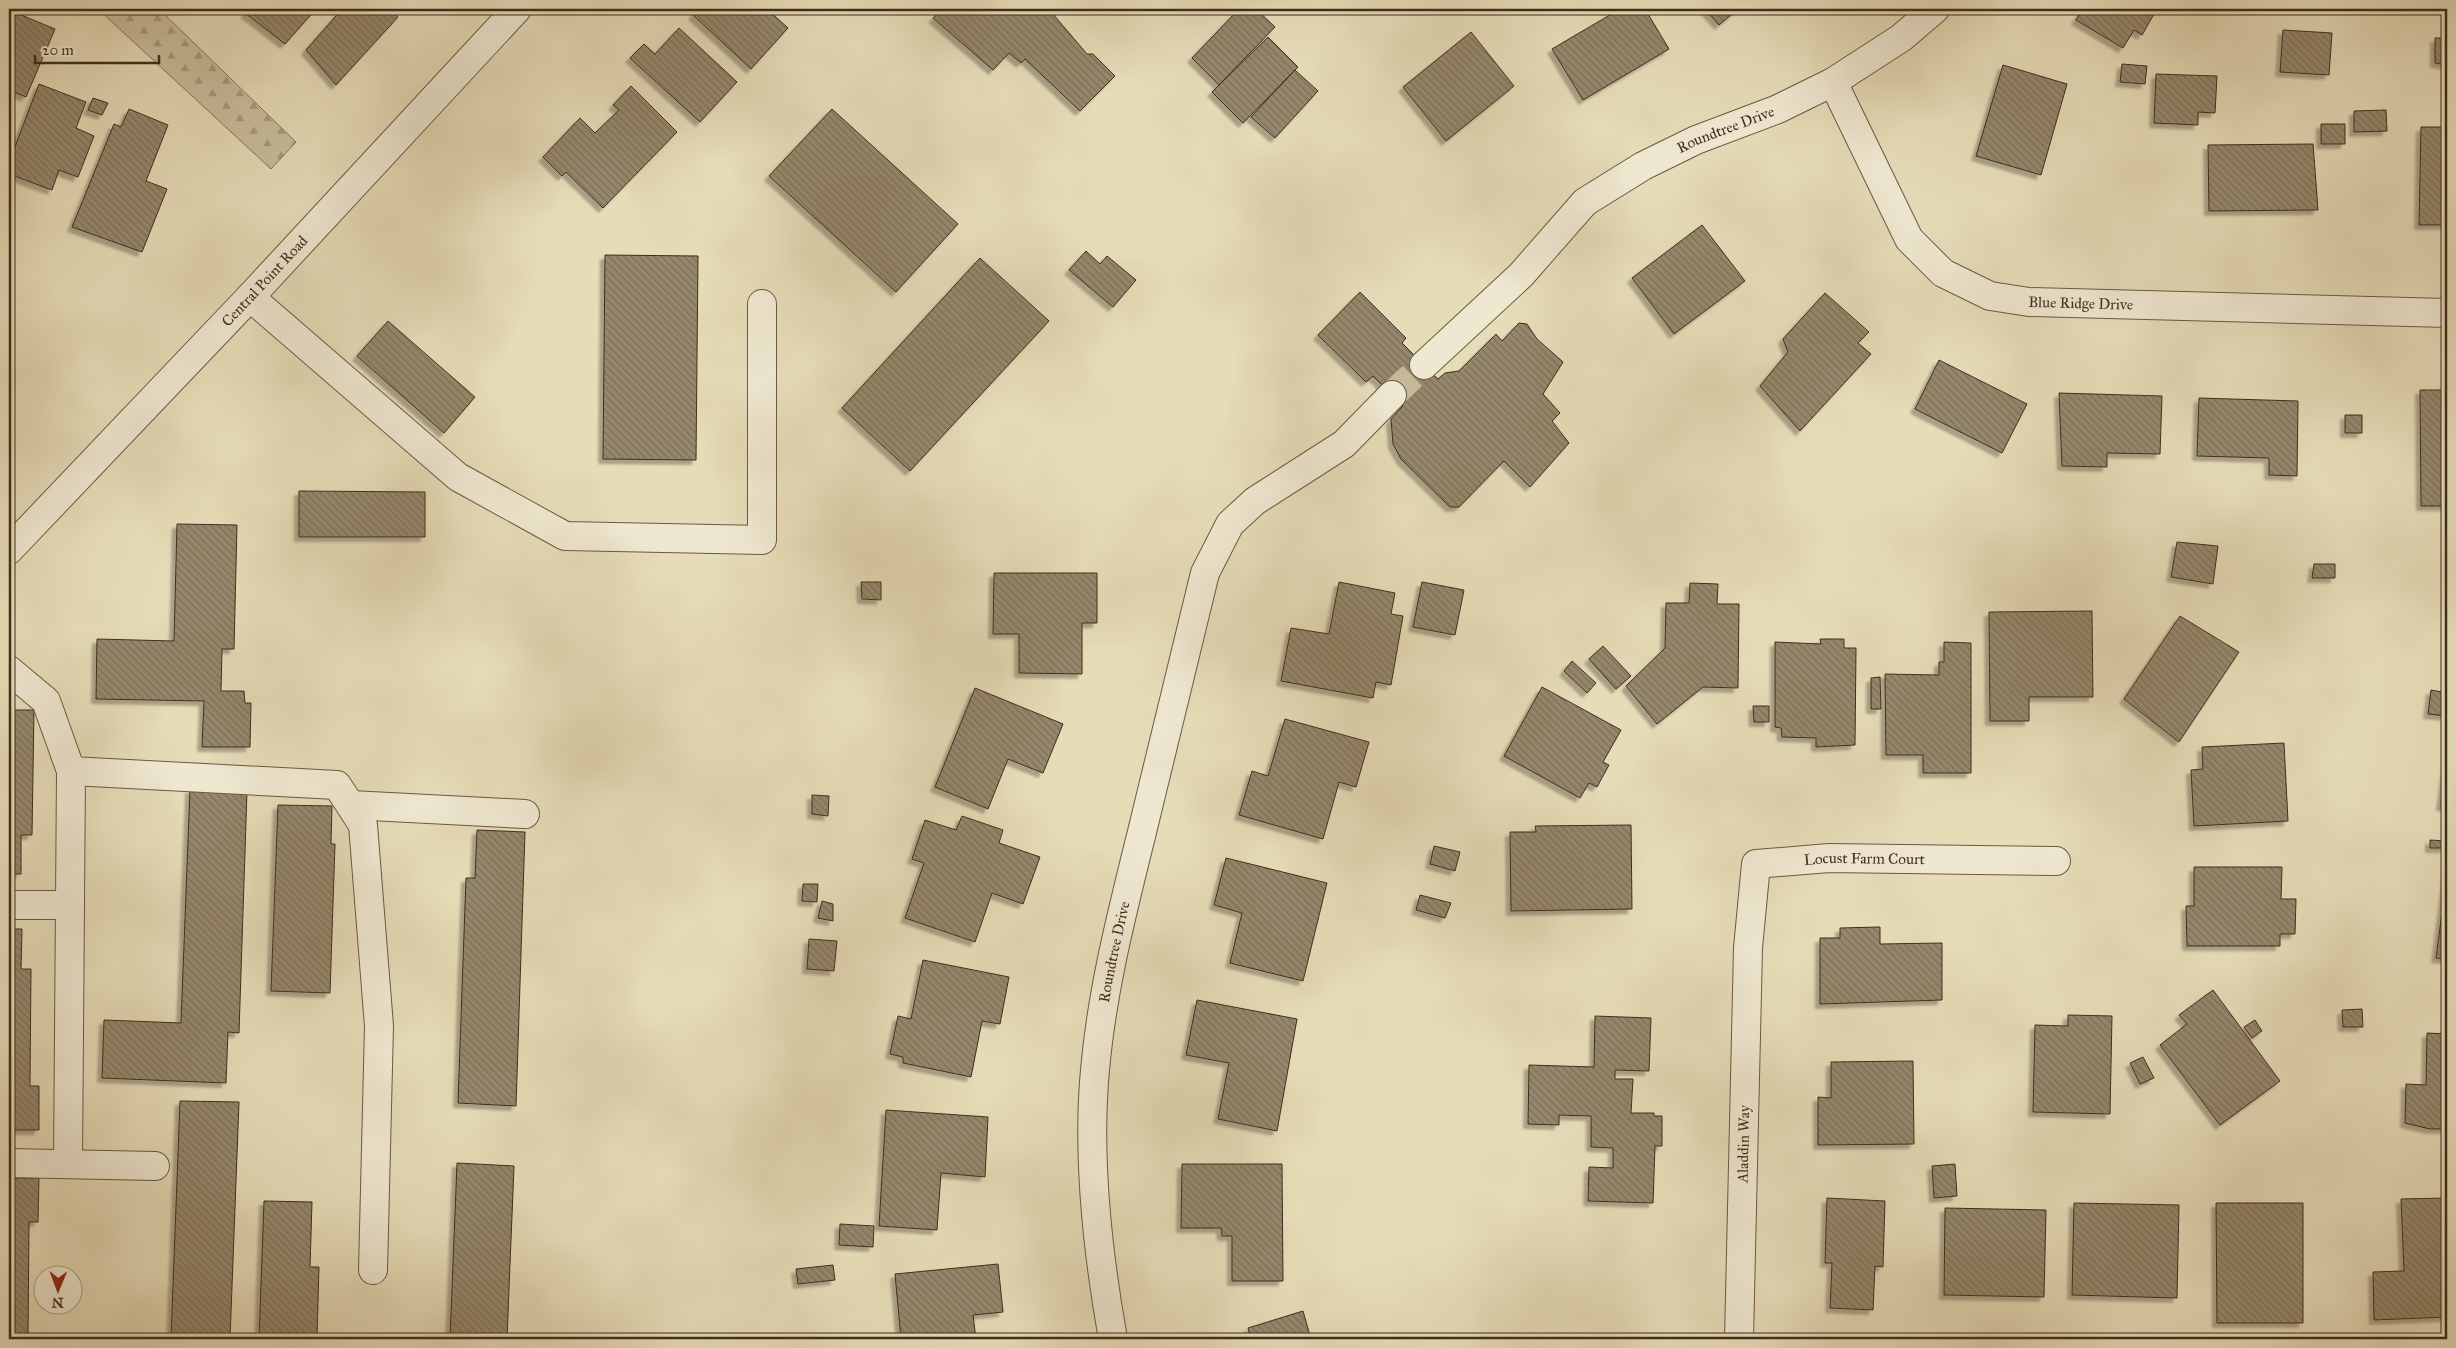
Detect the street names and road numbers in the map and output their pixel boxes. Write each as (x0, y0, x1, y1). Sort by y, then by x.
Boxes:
street label: Roundtree Drive (1674, 102, 1777, 157)
street label: Central Point Road (218, 232, 312, 330)
street label: Blue Ridge Drive (2028, 293, 2133, 314)
street label: Locust Farm Court (1803, 849, 1926, 869)
street label: Roundtree Drive (1095, 900, 1134, 1004)
street label: Aladdin Way (1734, 1104, 1753, 1184)

